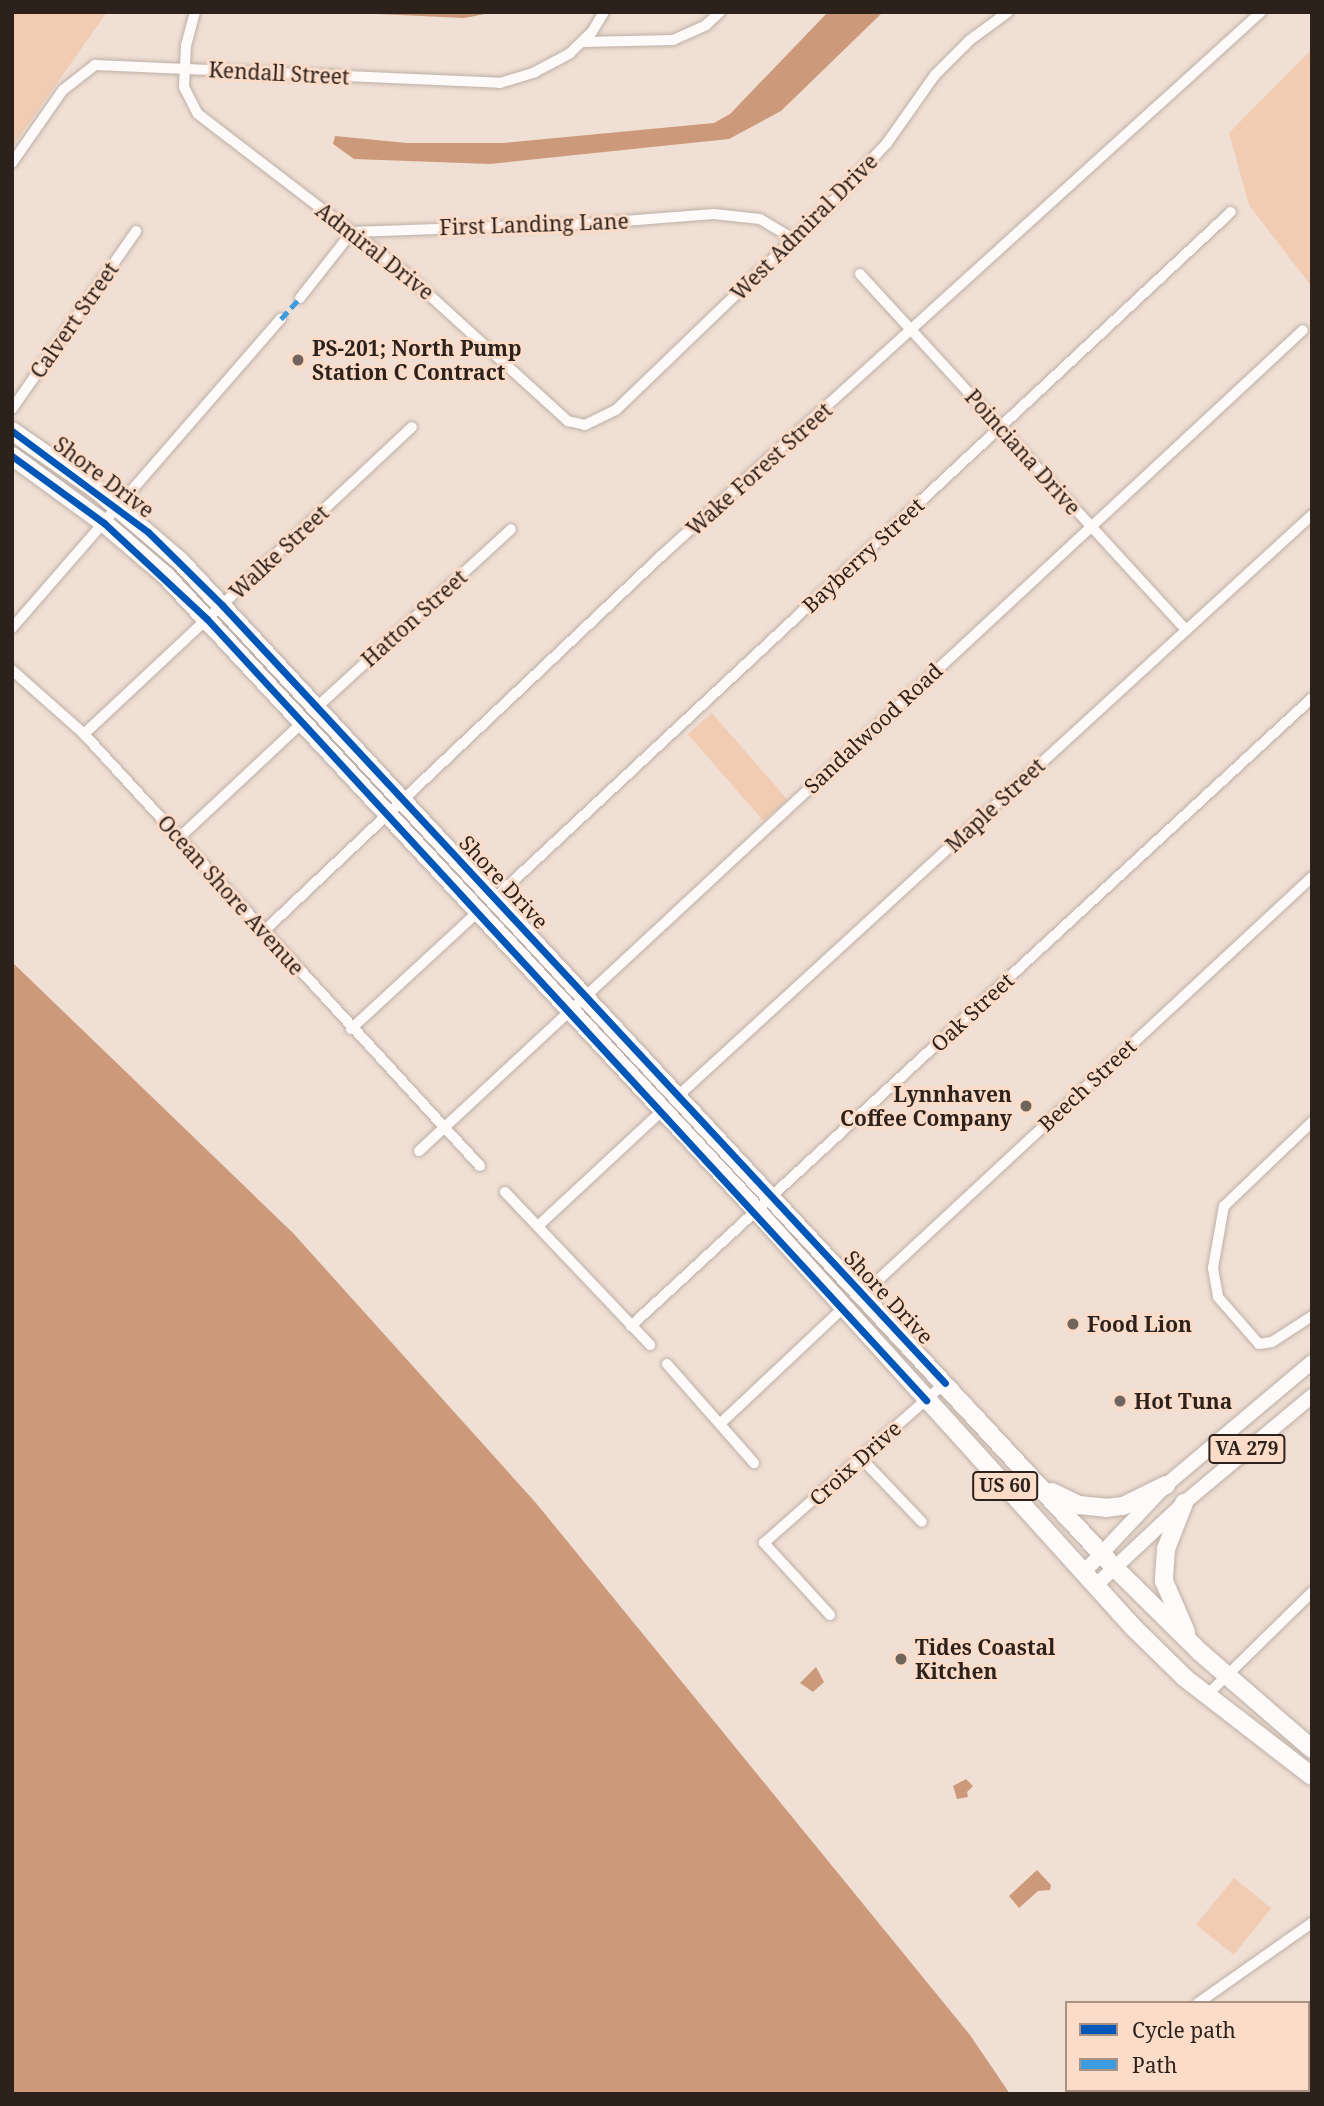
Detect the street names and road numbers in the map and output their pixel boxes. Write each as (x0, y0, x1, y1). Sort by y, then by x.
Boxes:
street label: Kendall Street (208, 57, 350, 89)
street label: West Admiral Drive (726, 149, 882, 305)
street label: Admiral Drive (311, 197, 439, 305)
street label: First Landing Lane (439, 208, 629, 240)
street label: Calvert Street (25, 257, 123, 383)
street label: Poinciana Drive (960, 384, 1086, 520)
street label: Wake Forest Street (681, 397, 837, 541)
street label: Shore Drive (49, 431, 159, 523)
street label: Bayberry Street (797, 492, 929, 618)
street label: Walke Street (224, 500, 334, 604)
street label: Hatton Street (356, 564, 472, 672)
street label: Sandalwood Road (799, 658, 947, 798)
street label: Maple Street (940, 753, 1050, 857)
street label: Ocean Shore Avenue (153, 810, 309, 980)
street label: Shore Drive (454, 830, 554, 934)
street label: Oak Street (925, 967, 1019, 1057)
street label: Beech Street (1033, 1034, 1141, 1136)
street label: Shore Drive (839, 1245, 939, 1349)
street label: Croix Drive (804, 1415, 906, 1511)
road number: VA 279 (1207, 1434, 1287, 1464)
road number: US 60 (972, 1470, 1038, 1502)

